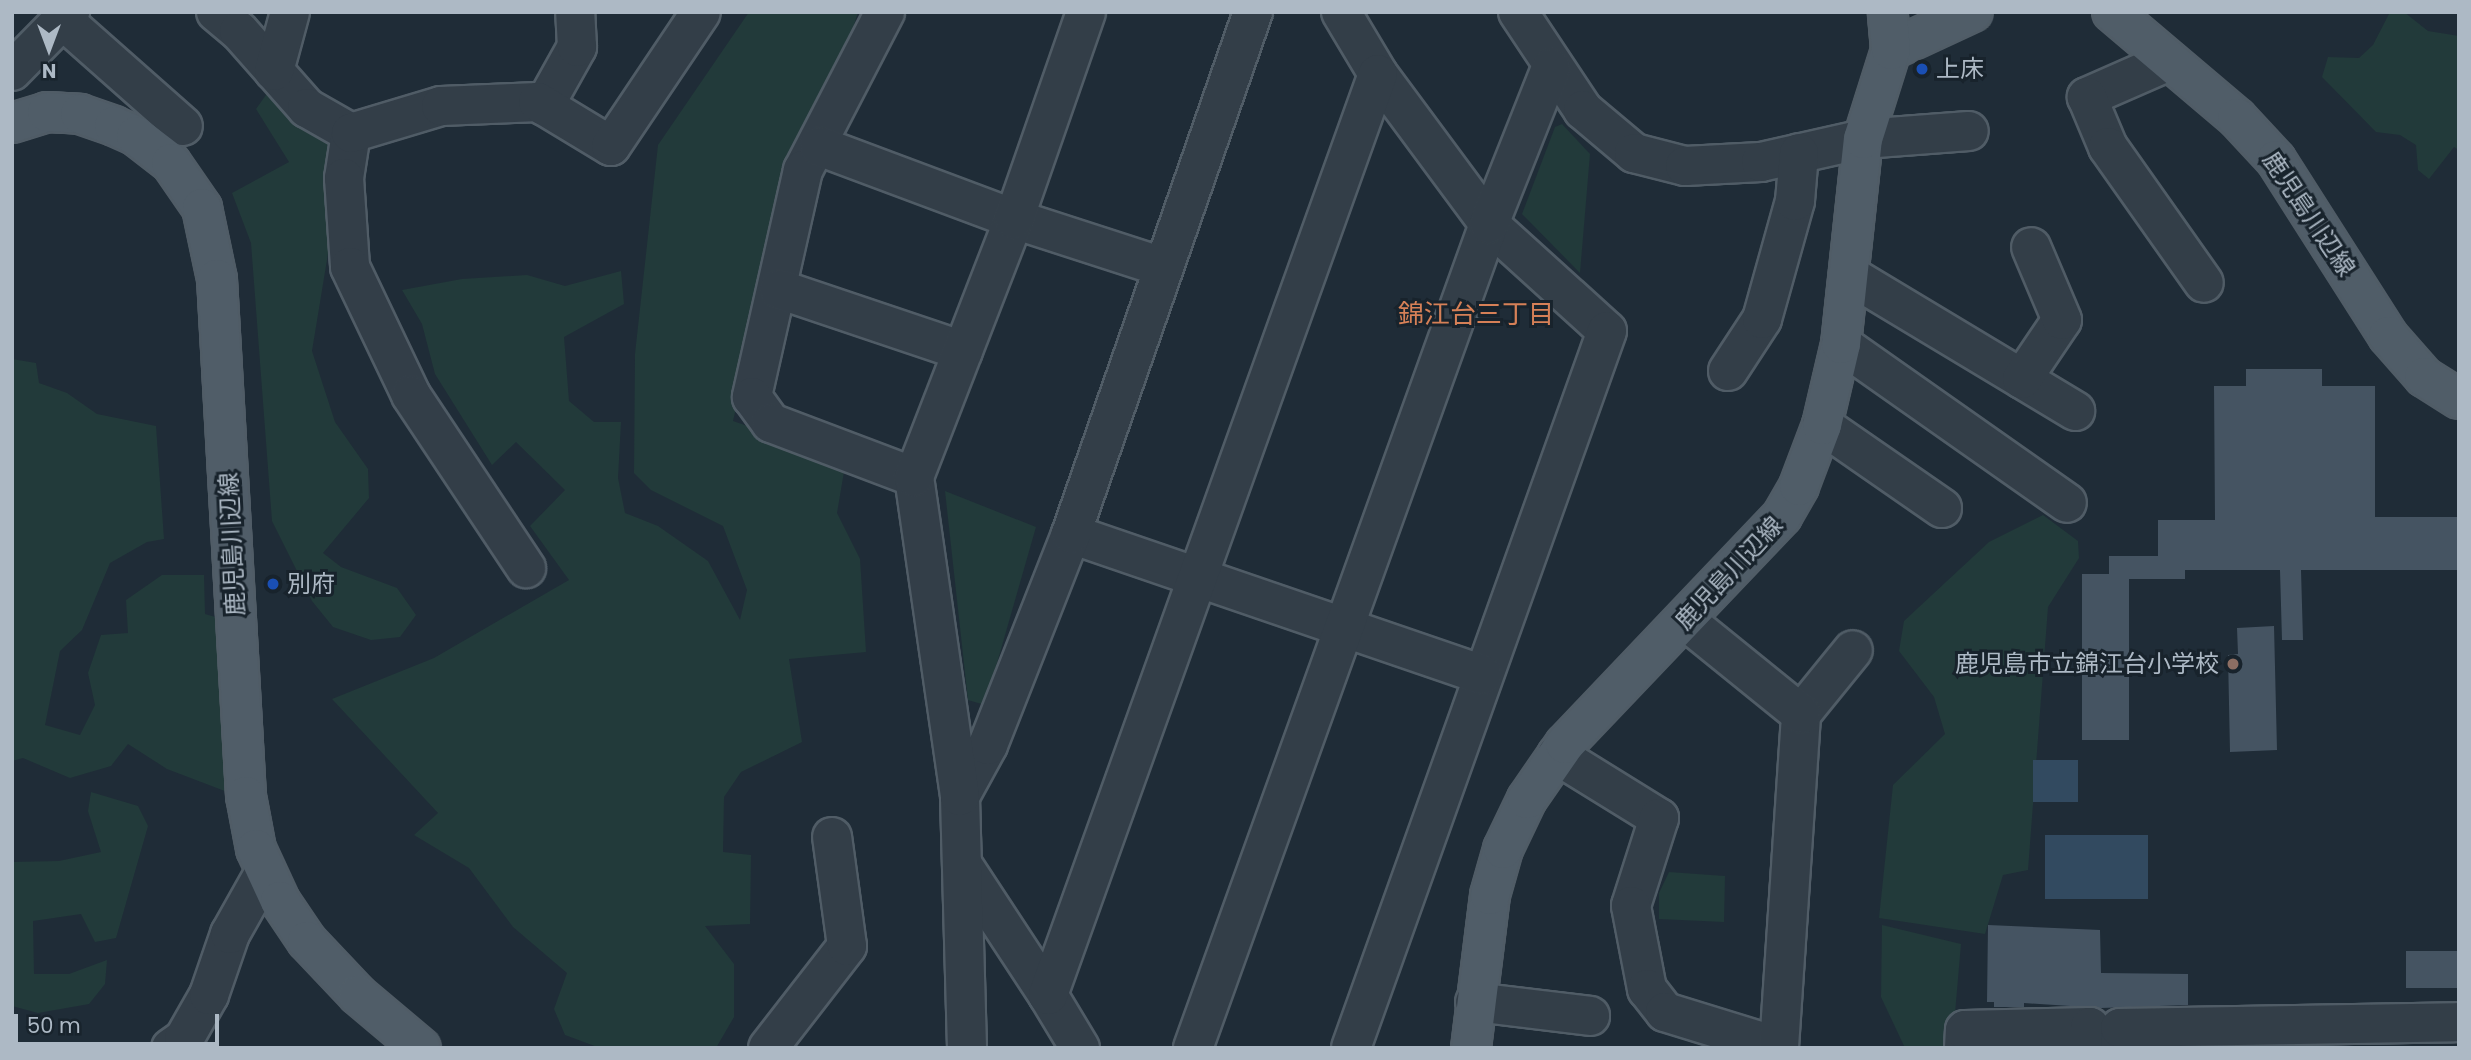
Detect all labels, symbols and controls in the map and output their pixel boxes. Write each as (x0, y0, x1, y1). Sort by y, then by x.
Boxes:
north arrow (14, 14, 84, 84)
place label: 上床 (1936, 55, 1984, 83)
text: N (42, 57, 56, 84)
marker: 上床 (1914, 61, 1930, 77)
street label: 鹿児島川辺線 (2257, 146, 2361, 282)
district label: 錦江台三丁目 (1398, 299, 1554, 331)
street label: 鹿児島川辺線 (214, 471, 250, 617)
street label: 鹿児島川辺線 (1669, 511, 1789, 635)
place label: 別府 (287, 570, 335, 598)
marker: 別府 (265, 576, 281, 592)
place label: 鹿児島市立錦江台小学校 (1955, 650, 2219, 678)
marker: 鹿児島市立錦江台小学校 (2225, 656, 2241, 672)
scale bar (18, 1000, 222, 1044)
text: 50 m (27, 1011, 81, 1040)

